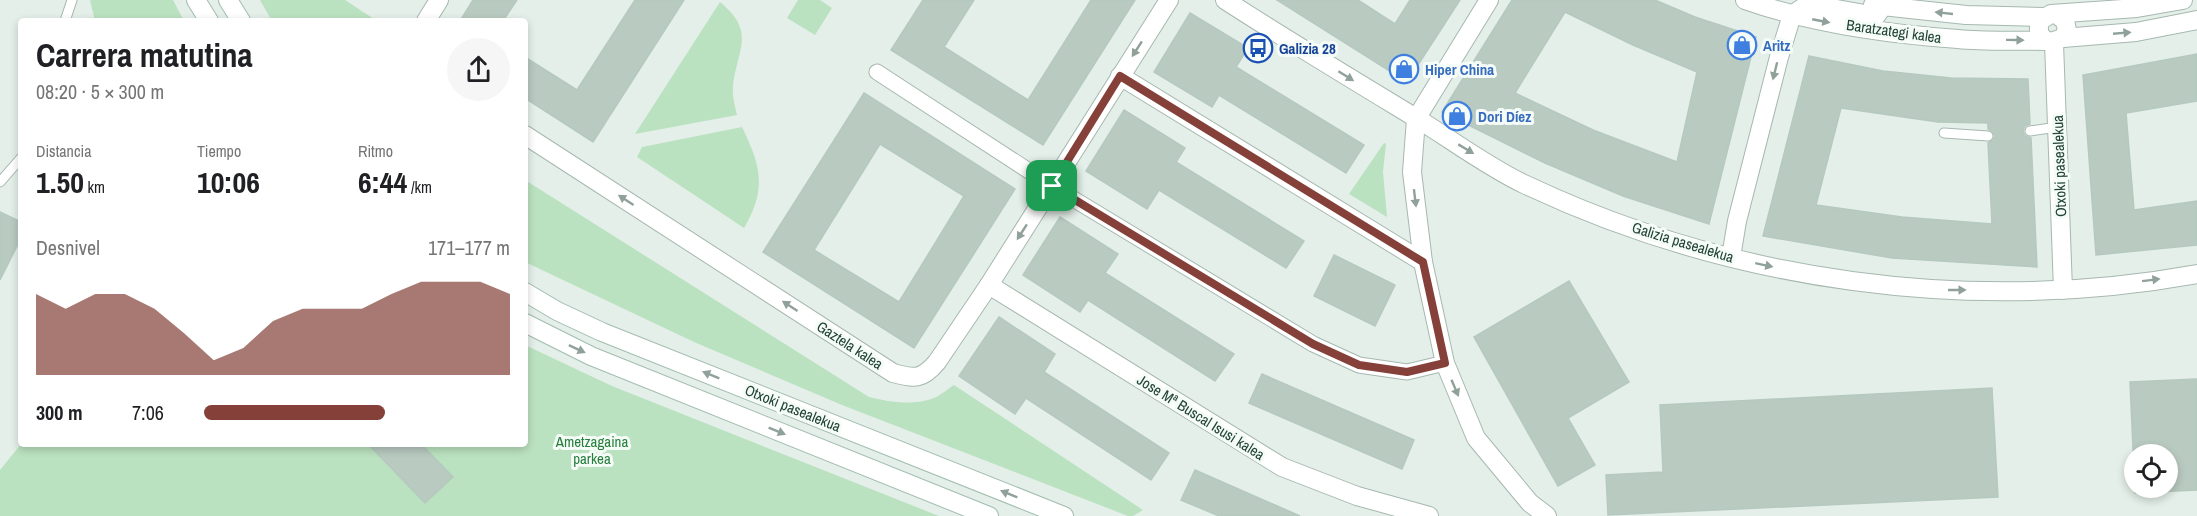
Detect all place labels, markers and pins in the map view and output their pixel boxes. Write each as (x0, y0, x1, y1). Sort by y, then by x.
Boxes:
shop icon: Aritz (1726, 29, 1758, 61)
bus stop icon: Galizia 28 (1242, 32, 1274, 64)
place label: Aritz (1763, 35, 1790, 56)
place label: Galizia 28 (1279, 38, 1336, 59)
shop icon: Hiper China (1388, 53, 1420, 85)
place label: Hiper China (1425, 59, 1494, 80)
shop icon: Dori Díez (1441, 100, 1473, 132)
place label: Dori Díez (1478, 106, 1531, 127)
pin (1026, 160, 1077, 211)

